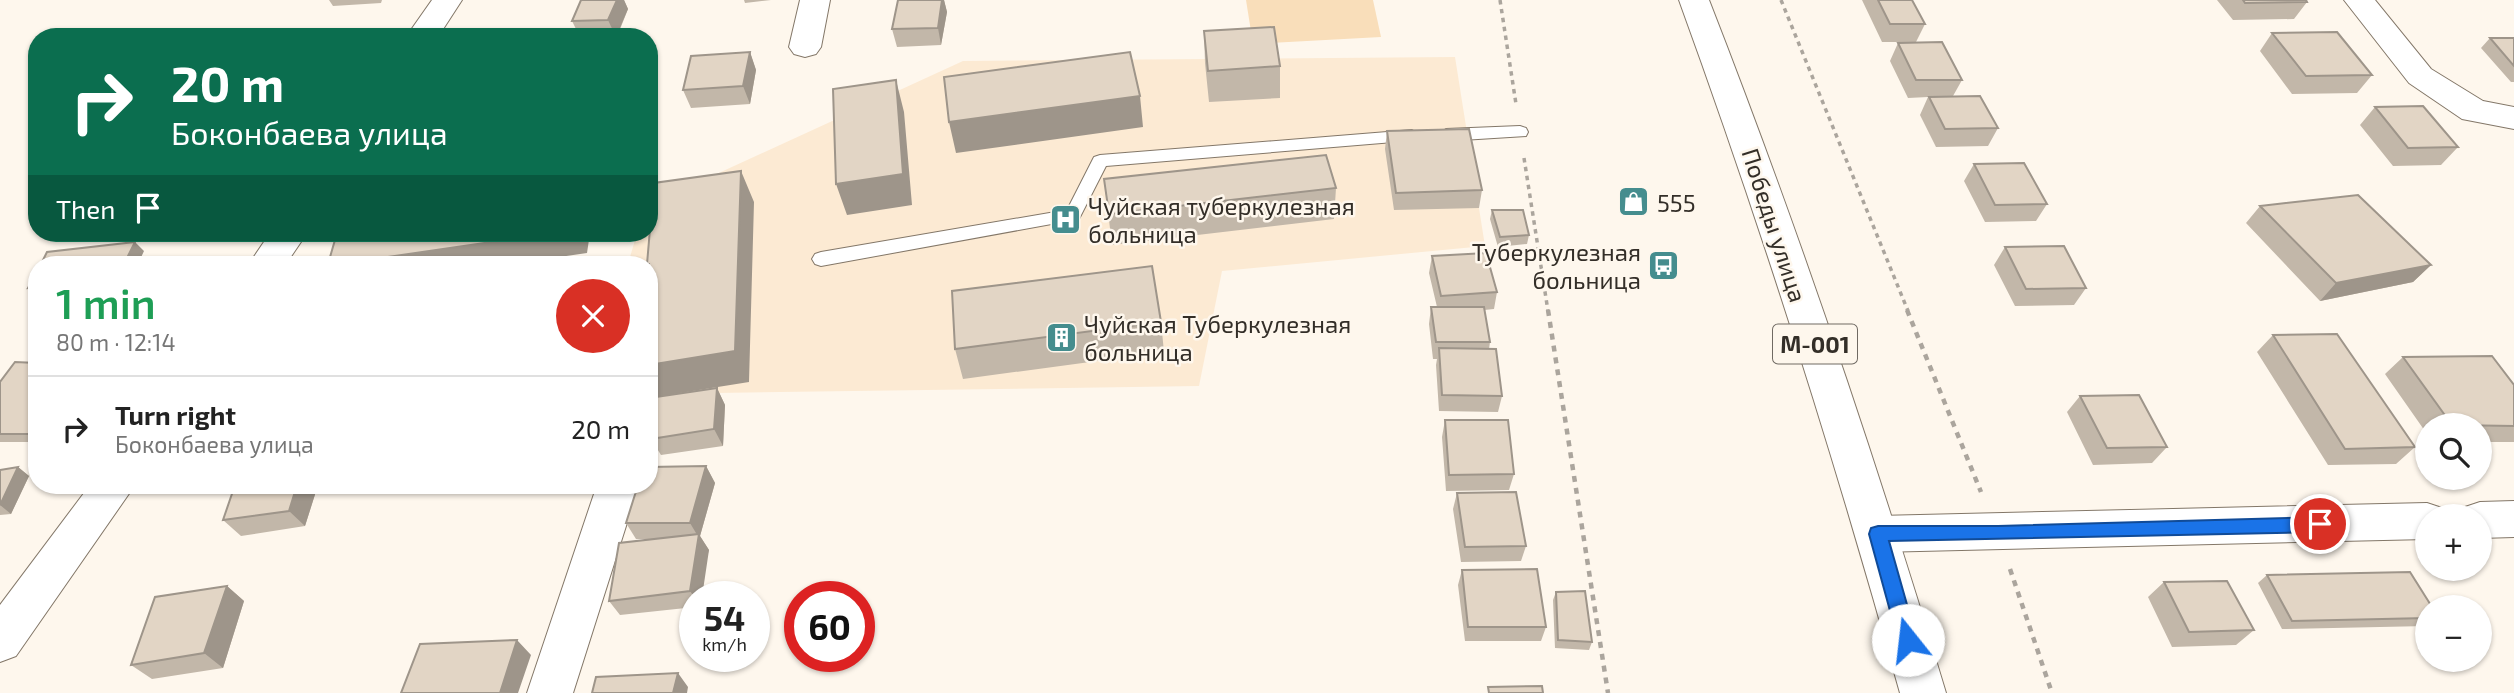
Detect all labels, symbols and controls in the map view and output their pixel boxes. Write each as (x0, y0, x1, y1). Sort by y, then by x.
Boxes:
text: 20 m (171, 53, 284, 112)
icon: right (56, 56, 147, 147)
text: Боконбаева улица (171, 113, 448, 151)
street label: Победы улица (1736, 144, 1814, 306)
shop icon: 555 (1617, 185, 1651, 219)
place label: 555 (1657, 188, 1696, 217)
icon: arrive (129, 189, 167, 227)
place label: Чуйская туберкулезная больница (1088, 191, 1355, 248)
text: Then (56, 193, 115, 224)
hospital icon: Чуйская туберкулезная больница (1048, 202, 1082, 236)
place label: Туберкулезная больница (1472, 237, 1641, 294)
bus stop icon: Туберкулезная больница (1647, 248, 1681, 282)
text: 1 min (56, 277, 156, 327)
button: close (556, 279, 630, 353)
place label: Чуйская Туберкулезная больница (1084, 309, 1351, 366)
building icon: Чуйская Туберкулезная больница (1044, 320, 1078, 354)
road number: М-001 (1773, 324, 1857, 364)
text: 80 m · 12:14 (56, 328, 176, 356)
text: Turn right (115, 399, 236, 430)
icon: right (56, 410, 94, 448)
text: 20 m (571, 413, 630, 444)
map controls (2415, 413, 2492, 672)
button: search (2415, 413, 2492, 490)
text: Боконбаева улица (115, 430, 314, 458)
pin (2290, 494, 2350, 554)
button: + (2415, 504, 2492, 581)
icon: arrive (2301, 505, 2339, 543)
speed limit sign: 60 (784, 581, 875, 672)
button: − (2415, 595, 2492, 672)
text: 54 (704, 596, 745, 638)
position arrow (1871, 603, 1945, 677)
text: km/h (702, 633, 747, 655)

